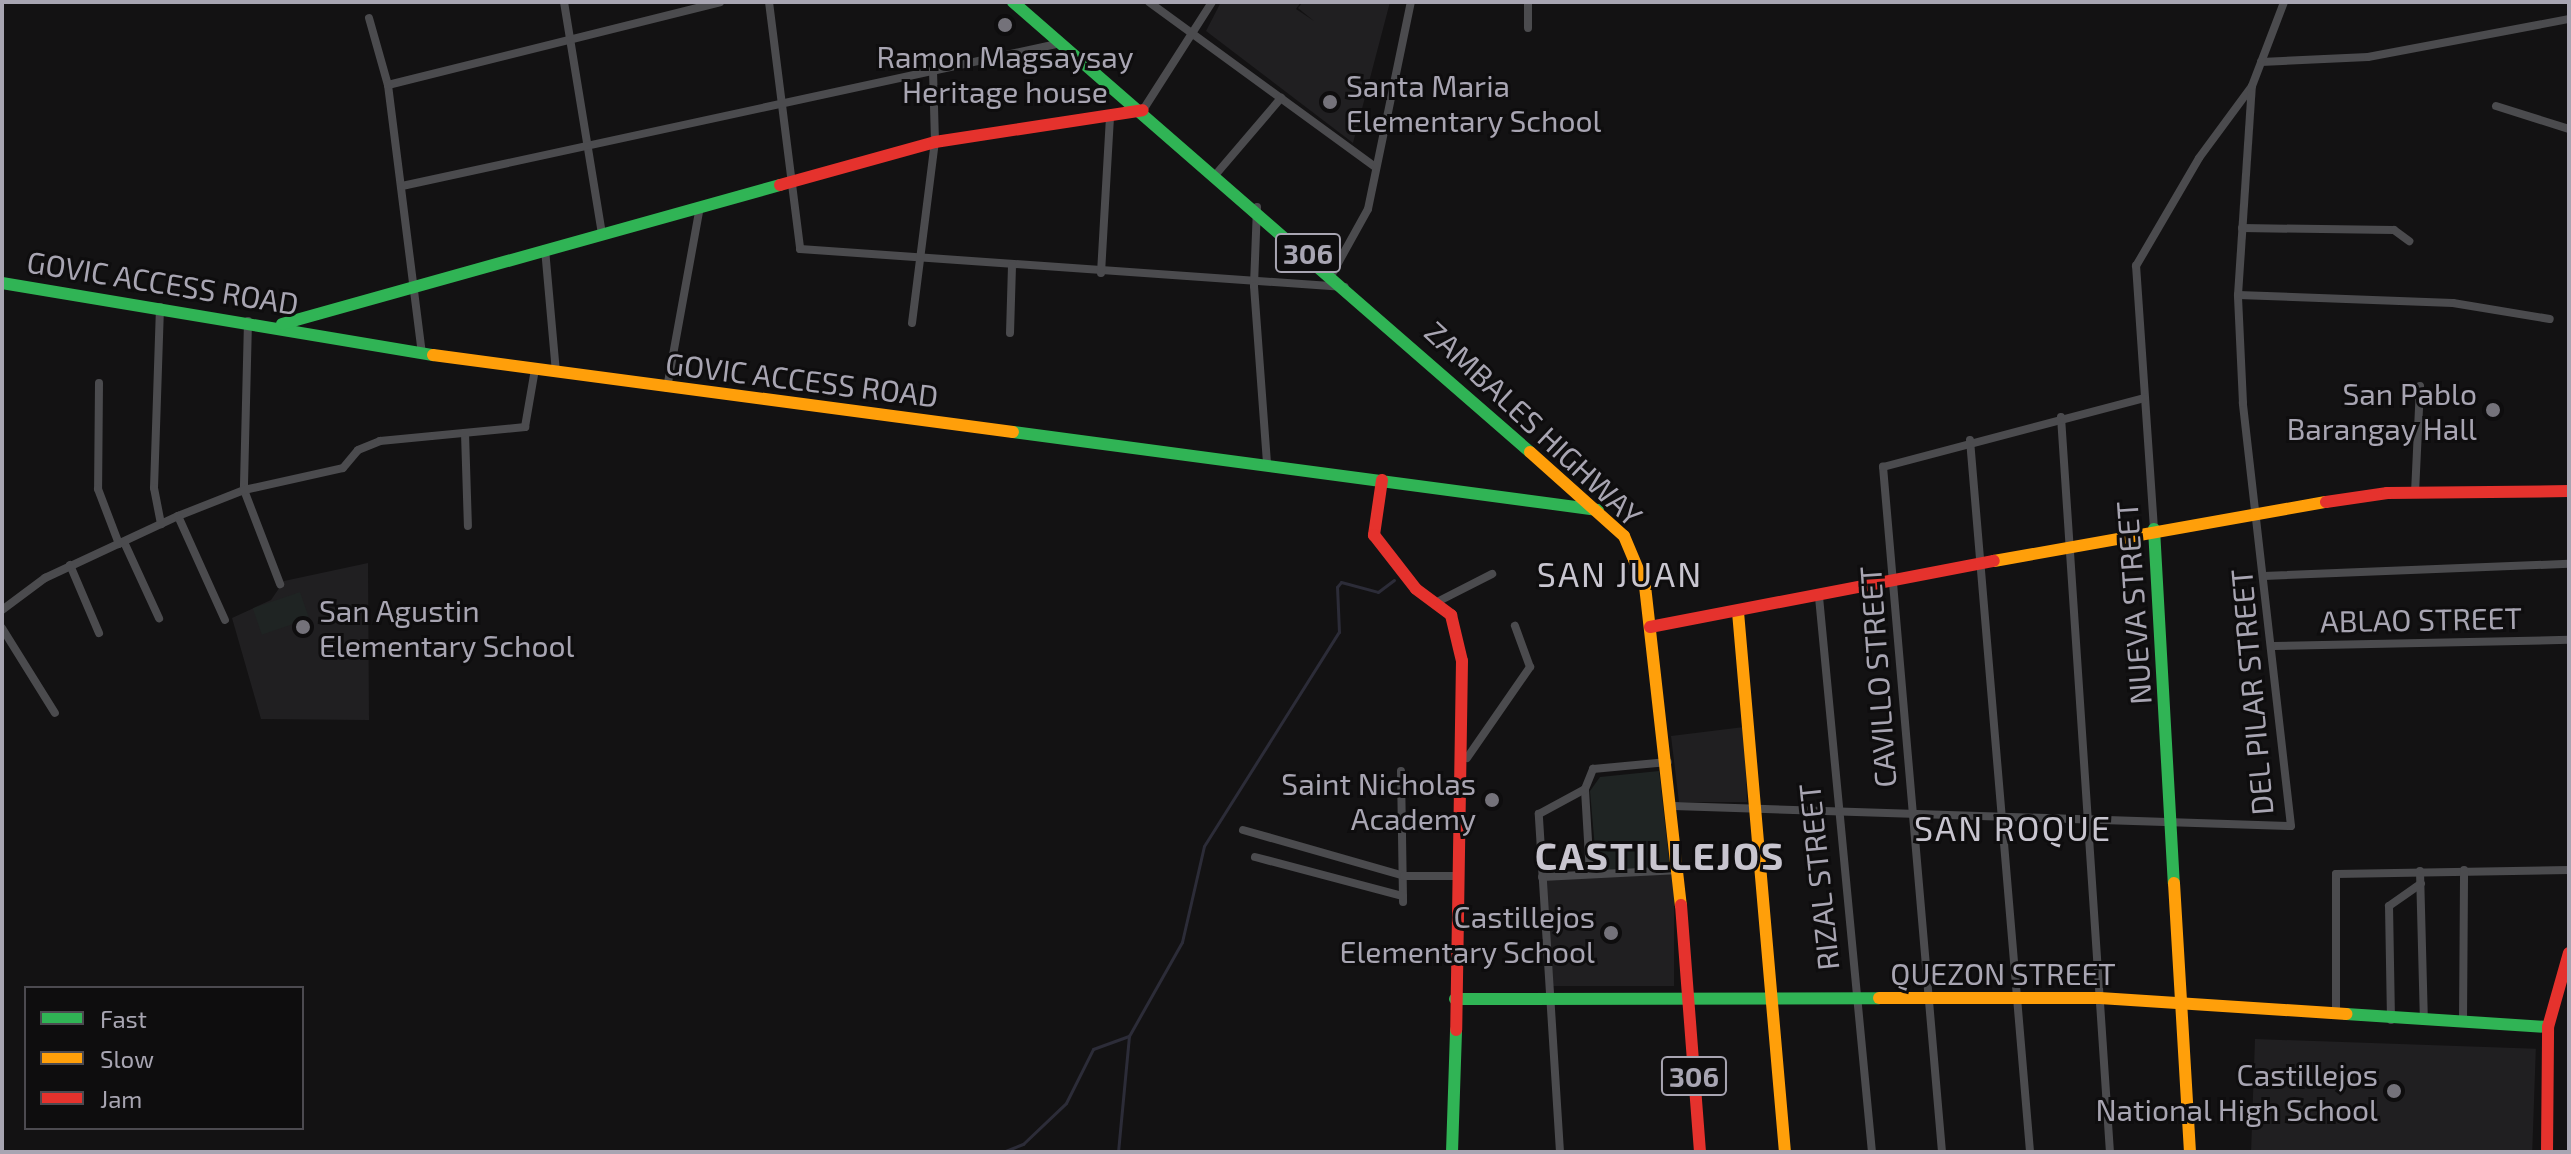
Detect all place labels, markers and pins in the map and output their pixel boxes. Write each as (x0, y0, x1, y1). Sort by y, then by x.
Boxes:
marker: Ramon Magsaysay Heritage house (996, 16, 1014, 34)
place label: Ramon Magsaysay Heritage house (876, 38, 1134, 108)
place label: Santa Maria Elementary School (1346, 67, 1602, 138)
marker: Santa Maria Elementary School (1321, 93, 1339, 111)
place label: San Pablo Barangay Hall (2286, 375, 2477, 446)
marker: San Pablo Barangay Hall (2484, 401, 2502, 419)
place label: San Agustin Elementary School (319, 592, 575, 662)
marker: San Agustin Elementary School (294, 618, 312, 636)
place label: Saint Nicholas Academy (1281, 765, 1476, 836)
marker: Saint Nicholas Academy (1483, 791, 1501, 809)
place label: Castillejos Elementary School (1339, 898, 1595, 968)
marker: Castillejos Elementary School (1602, 924, 1620, 942)
place label: Castillejos National High School (2095, 1056, 2378, 1126)
marker: Castillejos National High School (2385, 1082, 2403, 1100)

